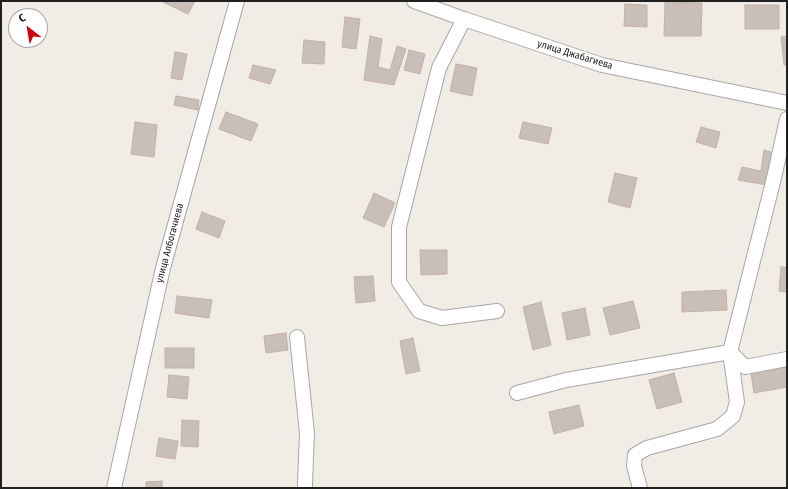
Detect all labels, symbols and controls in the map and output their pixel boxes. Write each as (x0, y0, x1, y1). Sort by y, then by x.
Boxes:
north arrow (8, 8, 48, 48)
text: С (16, 11, 28, 25)
street label: улица Джабагиева (536, 38, 614, 72)
street label: улица Албогачиева (154, 202, 186, 284)

